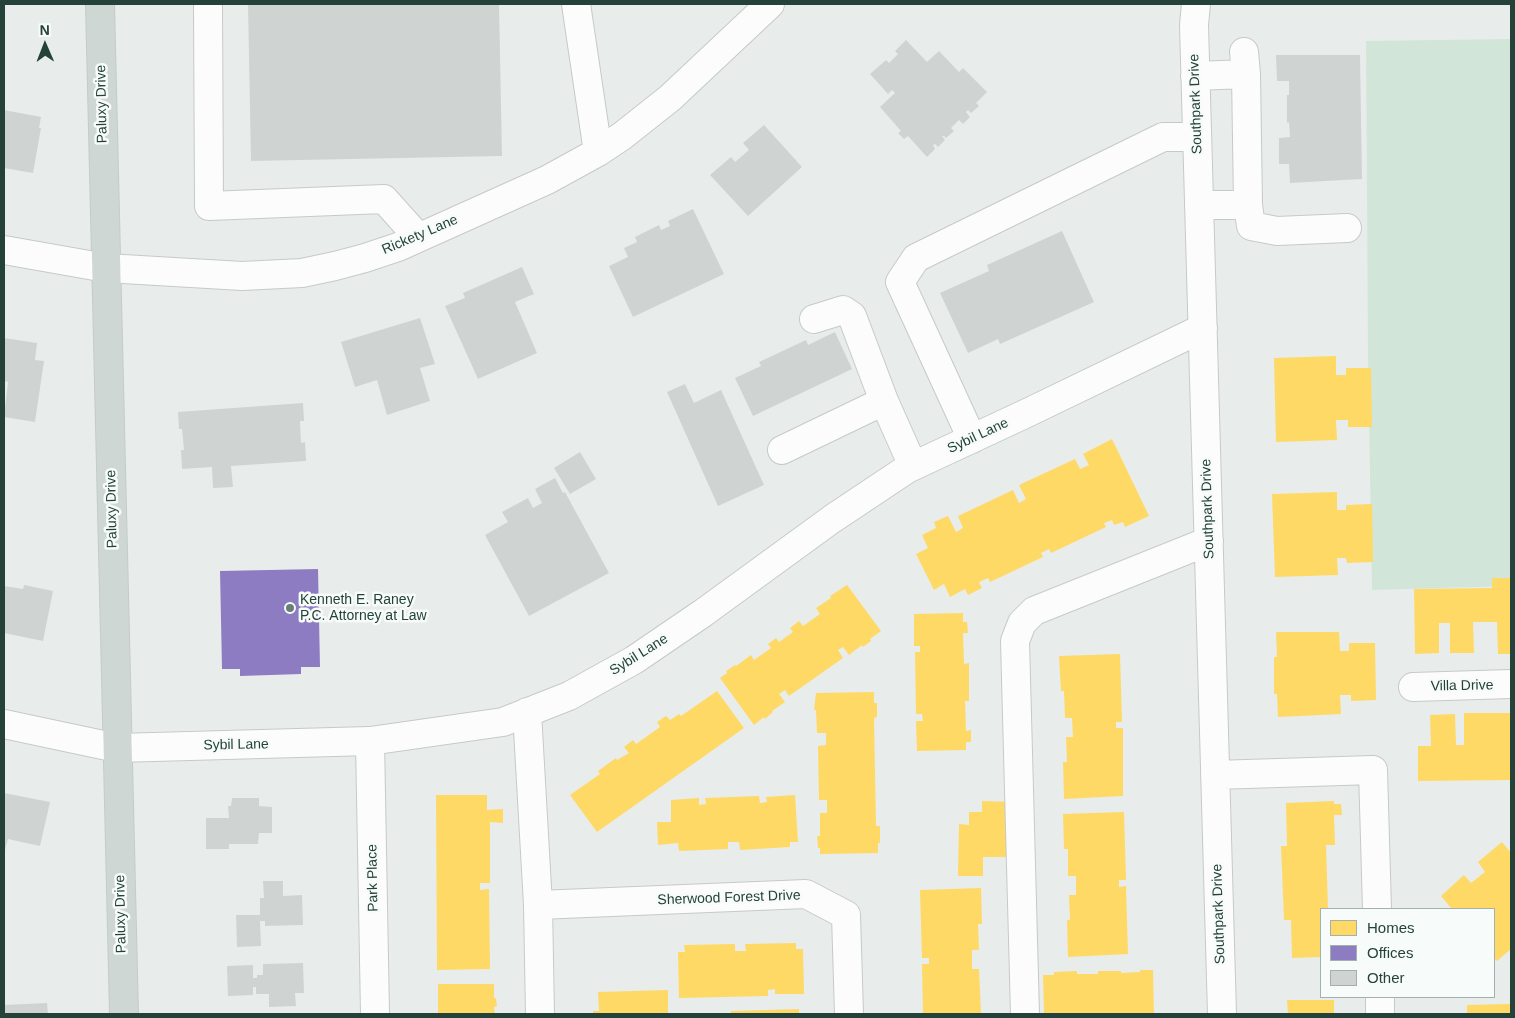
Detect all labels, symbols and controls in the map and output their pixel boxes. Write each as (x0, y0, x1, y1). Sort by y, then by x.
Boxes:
north arrow (20, 20, 70, 70)
text: N (40, 22, 50, 38)
street label: Southpark Drive (1186, 54, 1206, 154)
street label: Paluxy Drive (93, 65, 111, 143)
street label: Rickety Lane (379, 211, 461, 259)
street label: Sybil Lane (945, 415, 1011, 457)
street label: Southpark Drive (1198, 459, 1218, 559)
street label: Paluxy Drive (103, 470, 121, 548)
place label: Kenneth E. Raney P.C. Attorney at Law (300, 592, 427, 624)
marker: Kenneth E. Raney P.C. Attorney at Law (284, 602, 296, 614)
street label: Sybil Lane (607, 631, 671, 679)
street label: Villa Drive (1430, 677, 1494, 695)
street label: Sybil Lane (203, 736, 269, 754)
street label: Park Place (364, 844, 382, 912)
street label: Southpark Drive (1209, 864, 1229, 964)
street label: Paluxy Drive (112, 875, 130, 953)
street label: Sherwood Forest Drive (657, 887, 801, 909)
legend (1320, 908, 1495, 998)
text: Homes (1367, 919, 1415, 936)
text: Offices (1367, 944, 1413, 961)
text: Other (1367, 969, 1405, 986)

